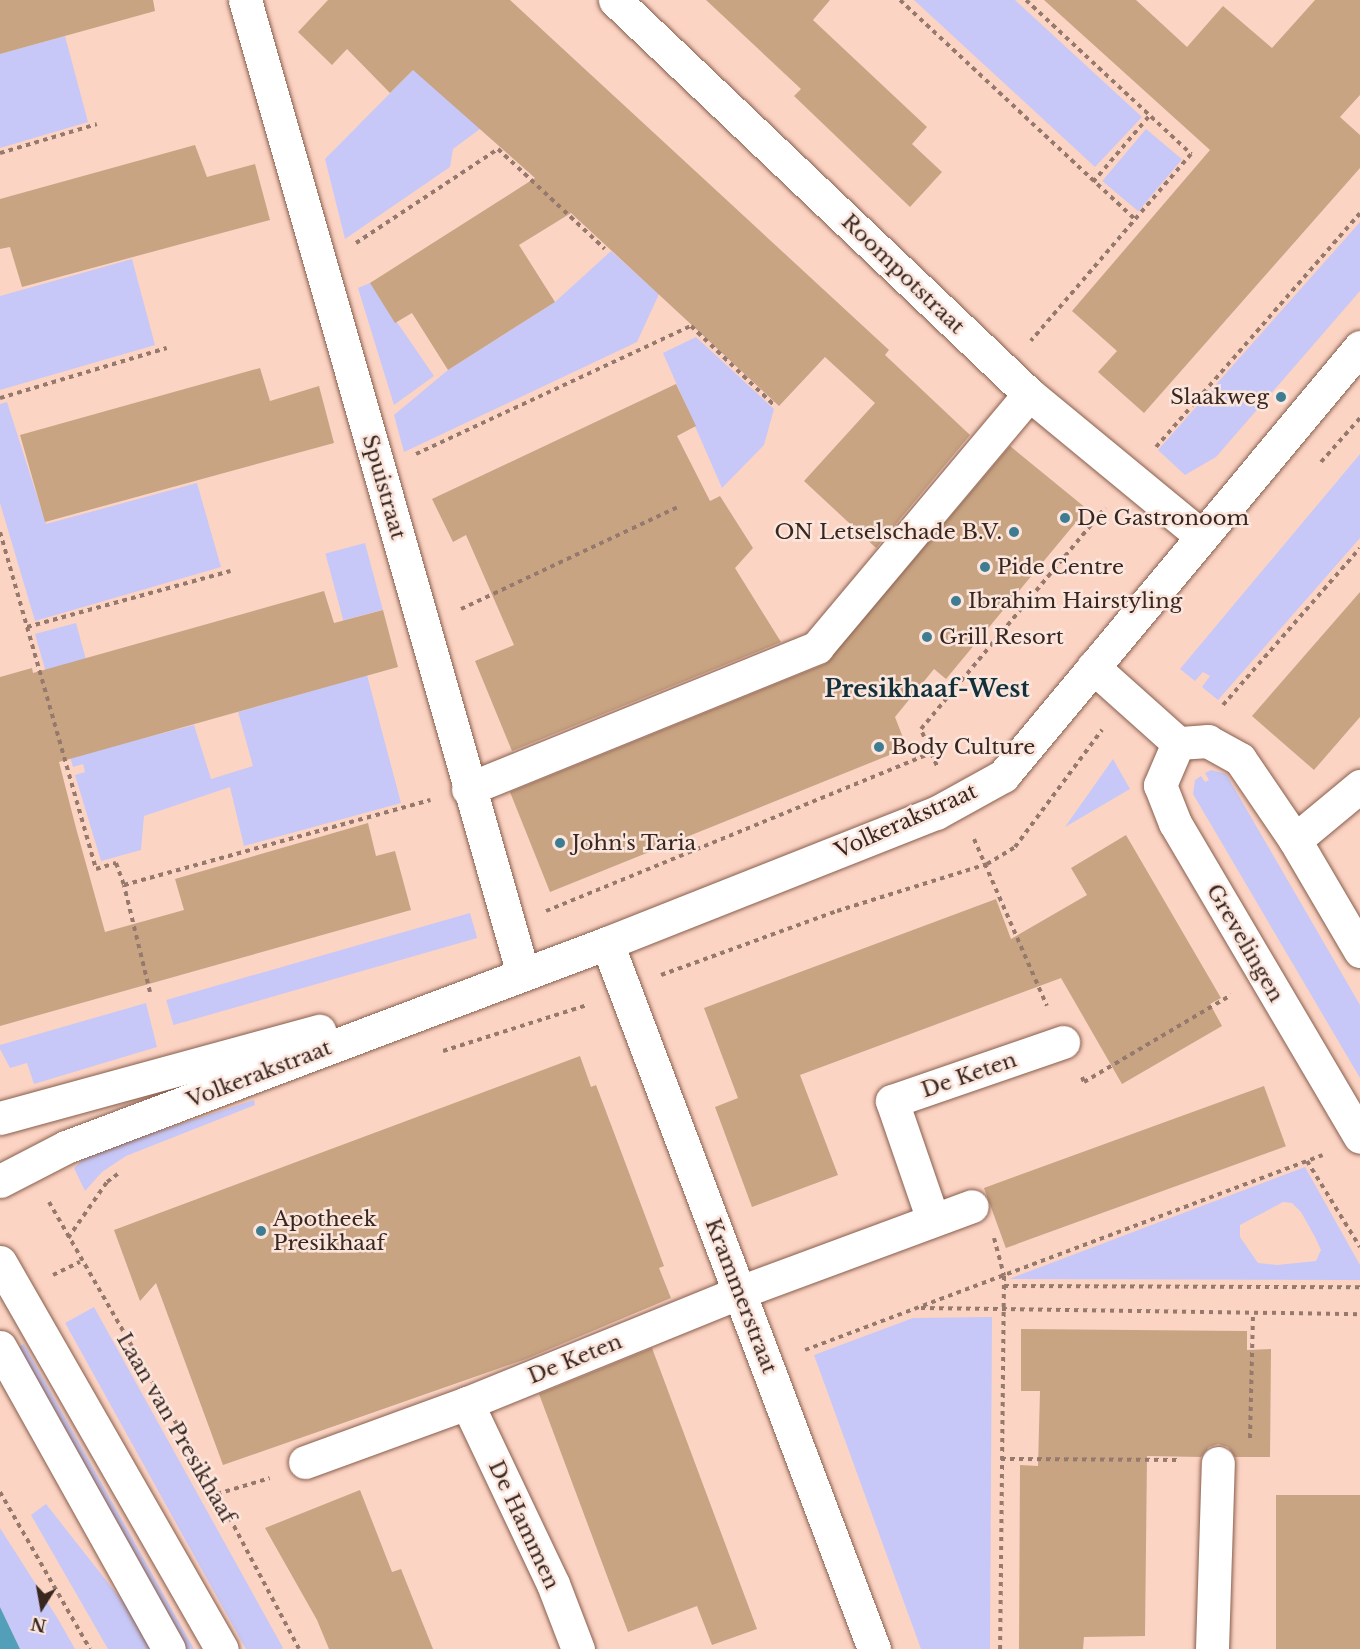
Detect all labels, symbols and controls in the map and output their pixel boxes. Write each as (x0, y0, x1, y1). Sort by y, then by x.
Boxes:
street label: Roompotstraat (836, 209, 970, 339)
place label: Slaakweg (1170, 384, 1269, 410)
marker: Slaakweg (1274, 390, 1288, 404)
street label: Spuistraat (357, 432, 411, 542)
place label: De Gastronoom (1077, 505, 1249, 531)
marker: De Gastronoom (1058, 511, 1072, 525)
place label: ON Letselschade B.V. (774, 519, 1002, 545)
marker: ON Letselschade B.V. (1007, 525, 1021, 539)
place label: Pide Centre (997, 554, 1124, 580)
marker: Pide Centre (978, 560, 992, 574)
place label: Ibrahim Hairstyling (968, 588, 1182, 614)
marker: Ibrahim Hairstyling (949, 594, 963, 608)
place label: Grill Resort (939, 624, 1064, 650)
marker: Grill Resort (920, 630, 934, 644)
district label: Presikhaaf-West (824, 675, 1030, 703)
place label: Body Culture (891, 734, 1036, 760)
marker: Body Culture (872, 740, 886, 754)
street label: Volkerakstraat (831, 778, 981, 864)
place label: John's Taria (572, 830, 697, 856)
marker: John's Taria (553, 836, 567, 850)
street label: Grevelingen (1201, 880, 1289, 1006)
street label: Volkerakstraat (183, 1035, 335, 1113)
street label: De Keten (918, 1047, 1020, 1103)
place label: Apotheek Presikhaaf (273, 1206, 385, 1256)
street label: Krammerstraat (700, 1215, 782, 1377)
marker: Apotheek Presikhaaf (254, 1224, 268, 1238)
street label: Laan van Presikhaaf (111, 1328, 241, 1528)
street label: De Keten (524, 1329, 626, 1389)
street label: De Hammen (483, 1457, 565, 1593)
north arrow (12, 1577, 72, 1637)
text: N (29, 1613, 48, 1636)

